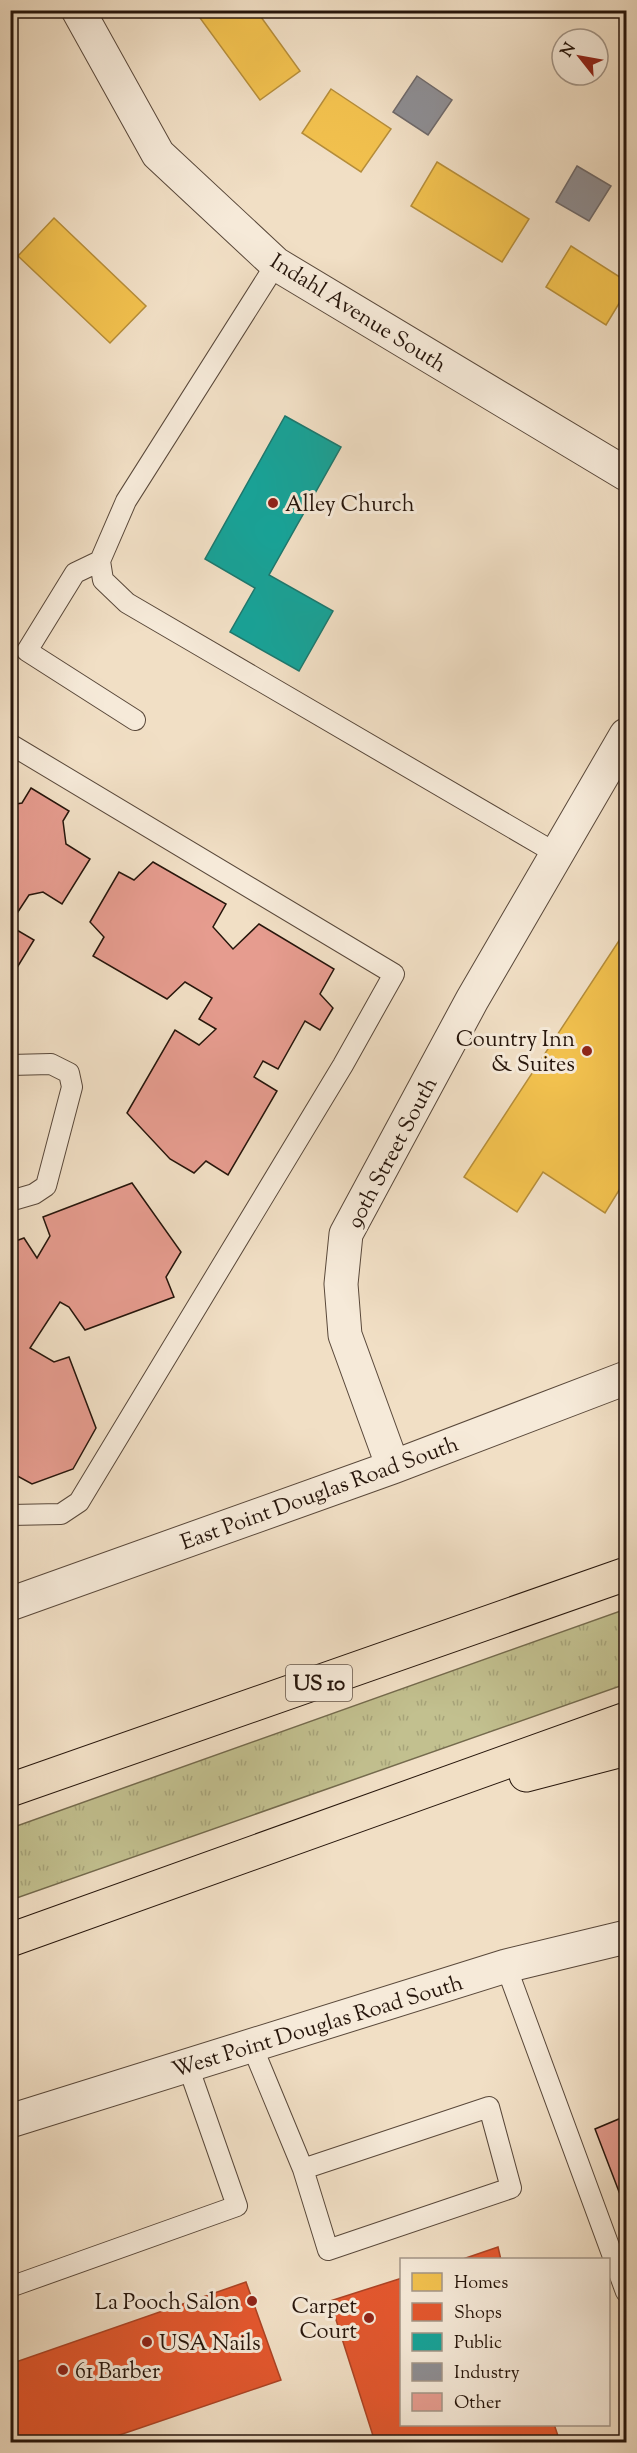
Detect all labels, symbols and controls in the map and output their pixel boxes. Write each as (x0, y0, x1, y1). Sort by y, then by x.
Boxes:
north arrow (550, 27, 610, 87)
text: N (556, 39, 583, 62)
street label: Indahl Avenue South (263, 247, 452, 382)
place label: Alley Church (285, 490, 415, 522)
marker: Alley Church (266, 496, 280, 510)
place label: Country Inn & Suites (456, 1025, 575, 1082)
marker: Country Inn & Suites (580, 1044, 594, 1058)
street label: 90th Street South (340, 1072, 447, 1235)
street label: East Point Douglas Road South (176, 1429, 464, 1560)
road number: US 10 (286, 1665, 352, 1701)
street label: West Point Douglas Road South (168, 1968, 468, 2087)
legend (400, 2258, 610, 2426)
text: Homes (454, 2271, 508, 2297)
place label: La Pooch Salon (95, 2288, 240, 2320)
place label: Carpet Court (292, 2292, 357, 2349)
marker: La Pooch Salon (245, 2294, 259, 2308)
text: Shops (454, 2301, 502, 2327)
marker: Carpet Court (362, 2311, 376, 2325)
place label: USA Nails (159, 2329, 261, 2361)
text: Public (454, 2331, 502, 2357)
marker: USA Nails (140, 2335, 154, 2349)
place label: 61 Barber (75, 2357, 160, 2389)
text: Industry (454, 2361, 520, 2387)
marker: 61 Barber (56, 2363, 70, 2377)
text: Other (454, 2391, 501, 2417)

